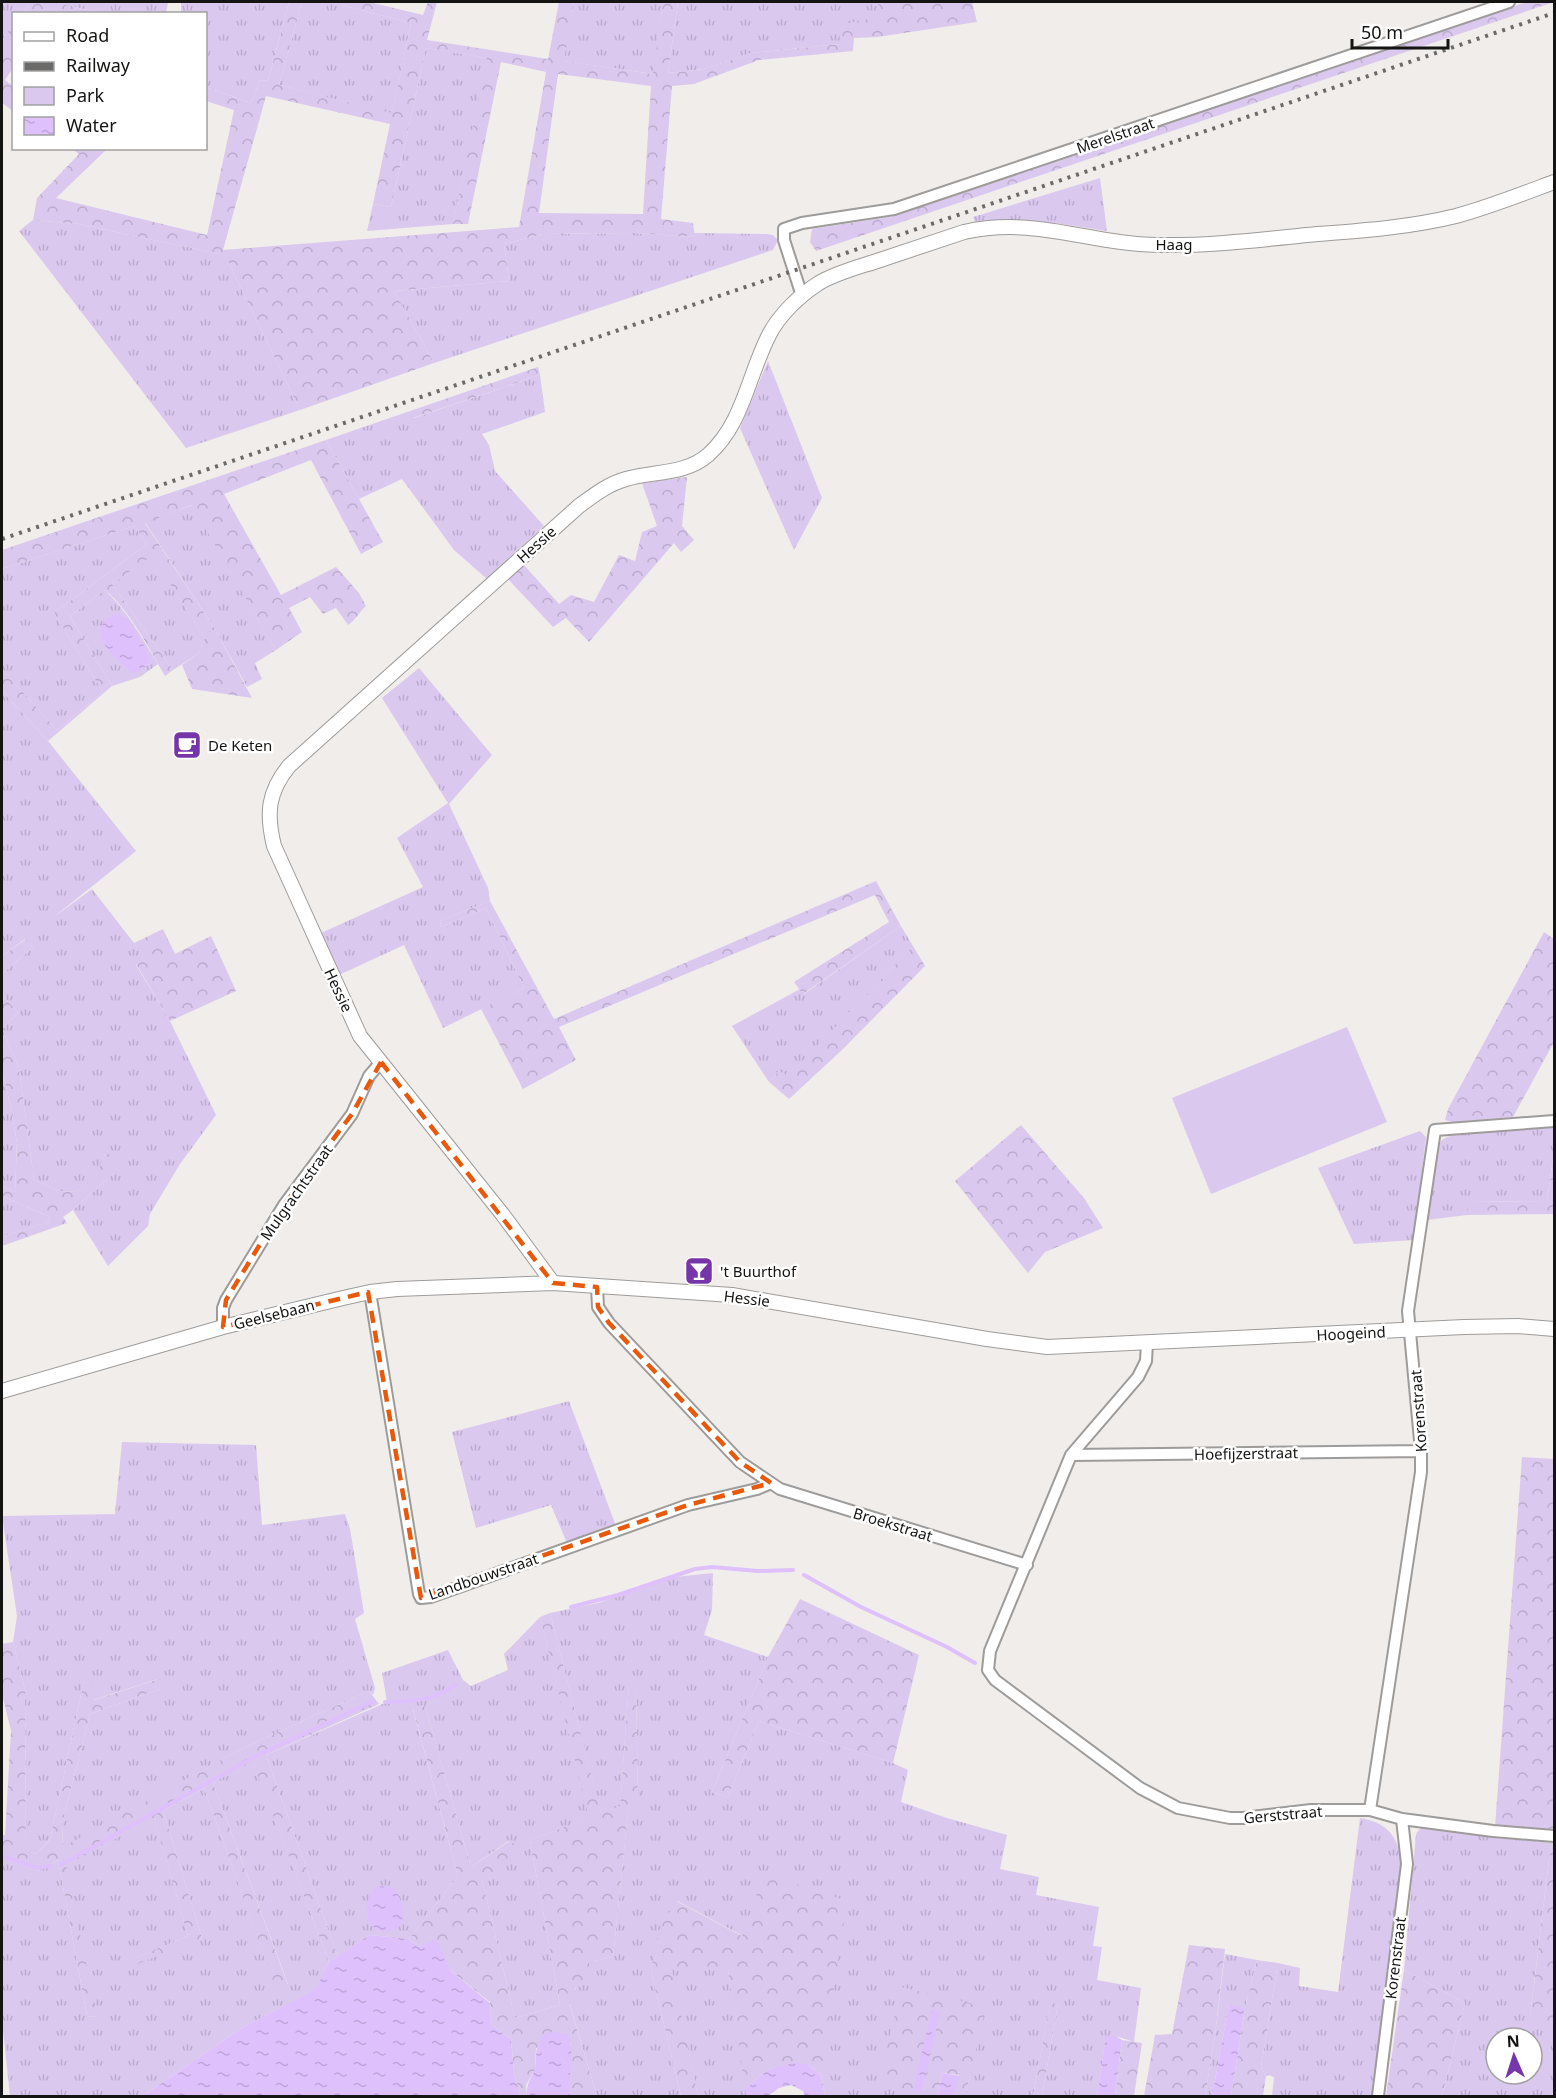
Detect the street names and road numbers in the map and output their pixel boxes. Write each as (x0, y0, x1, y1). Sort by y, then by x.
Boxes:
street label: Merelstraat (1073, 112, 1157, 158)
street label: Haag (1155, 234, 1193, 254)
street label: Hessie (512, 521, 560, 567)
street label: Hessie (320, 965, 358, 1015)
street label: Mulgrachtstraat (255, 1140, 337, 1244)
street label: Hessie (723, 1285, 771, 1311)
street label: Geelsebaan (231, 1294, 317, 1334)
street label: Hoogeind (1316, 1321, 1386, 1345)
street label: Korenstraat (1405, 1368, 1431, 1453)
street label: Hoefijzerstraat (1194, 1442, 1299, 1464)
street label: Broekstraat (851, 1502, 936, 1546)
street label: Landbouwstraat (425, 1548, 541, 1604)
street label: Gerststraat (1243, 1801, 1324, 1827)
street label: Korenstraat (1380, 1915, 1410, 2000)

